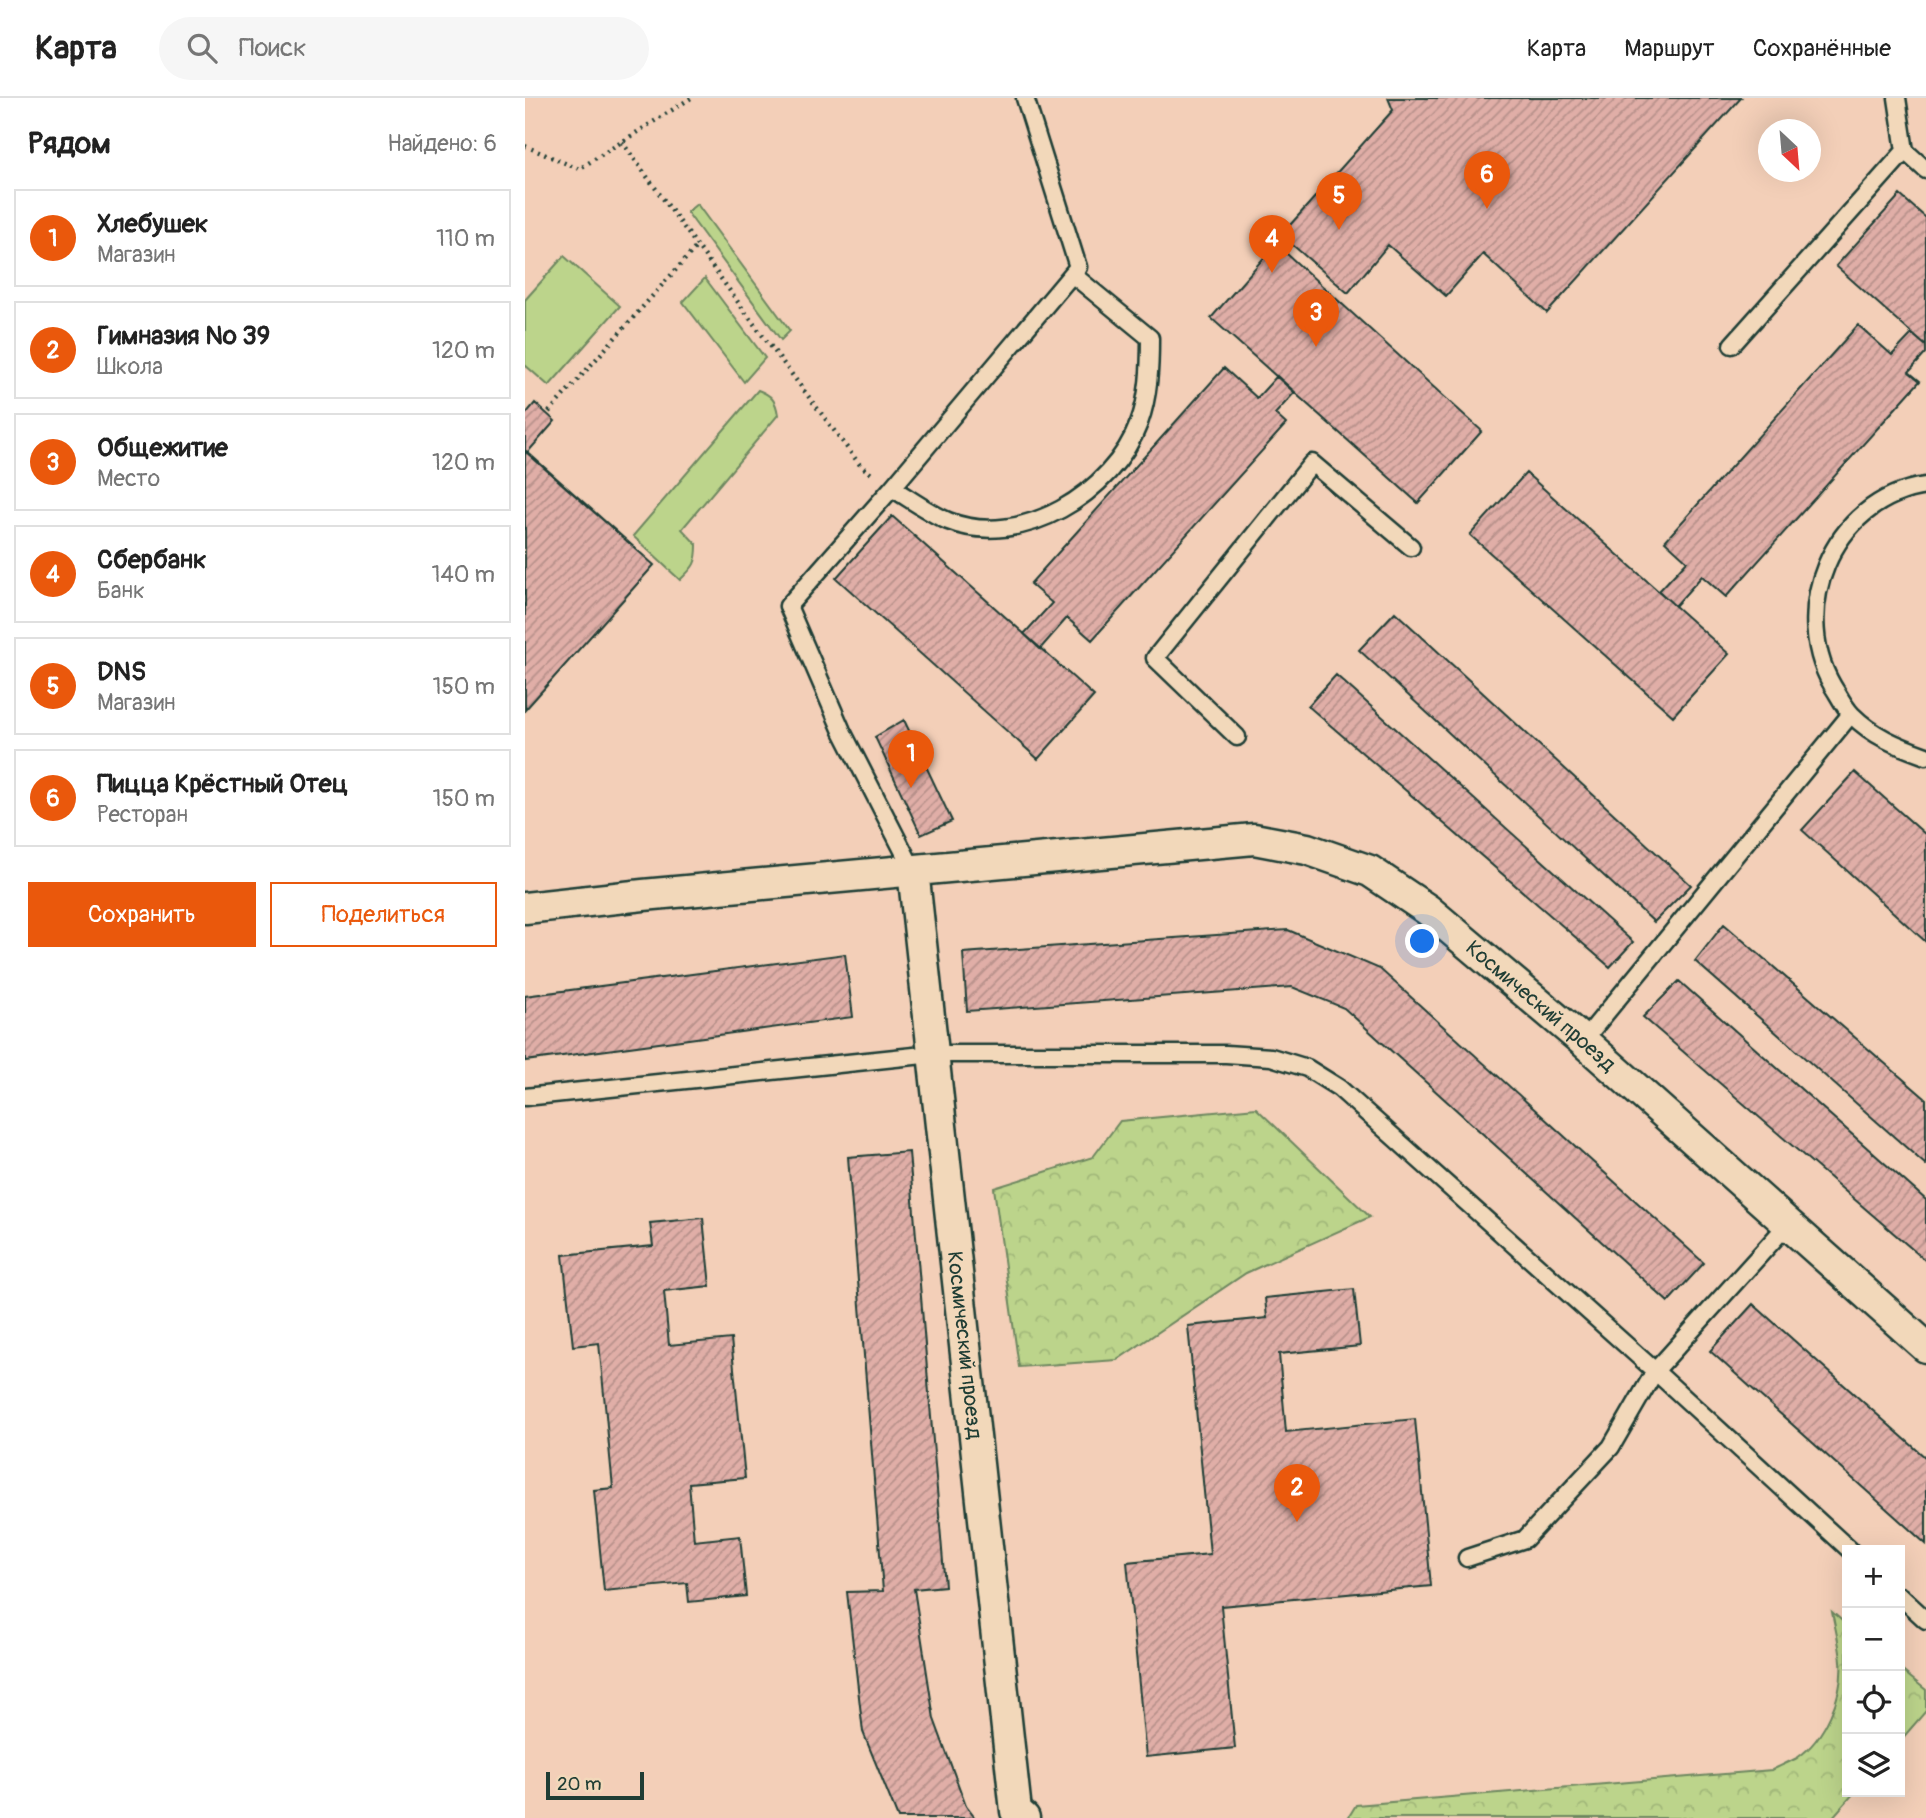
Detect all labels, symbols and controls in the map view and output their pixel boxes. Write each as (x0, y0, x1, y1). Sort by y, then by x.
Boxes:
search box (159, 17, 649, 80)
text: Карта (35, 28, 117, 69)
icon: search (183, 29, 221, 67)
text: Поиск (239, 32, 307, 64)
text: Карта (1527, 34, 1586, 63)
text: Маршрут (1624, 34, 1715, 63)
text: Сохранённые (1753, 34, 1891, 63)
north arrow (1758, 119, 1821, 182)
text: Рядом (28, 125, 111, 162)
text: Найдено: 6 (387, 129, 497, 158)
pin: 6 (1464, 151, 1510, 209)
pin: 5 (1316, 172, 1362, 230)
text: Хлебушек (97, 208, 208, 240)
pin: 4 (1249, 215, 1295, 273)
text: 1 (49, 224, 58, 253)
text: 110 m (436, 224, 495, 253)
text: Магазин (97, 240, 176, 269)
pin: 3 (1293, 289, 1339, 347)
text: Гимназия № 39 (97, 320, 270, 352)
text: 2 (47, 336, 59, 365)
text: 120 m (432, 336, 495, 365)
text: Школа (97, 352, 163, 381)
text: Общежитие (97, 432, 228, 464)
text: 3 (47, 448, 59, 477)
text: 120 m (432, 448, 495, 477)
text: Место (97, 464, 160, 493)
text: Сбербанк (97, 544, 206, 576)
text: 4 (46, 560, 60, 589)
text: 140 m (432, 560, 495, 589)
text: Банк (97, 576, 145, 605)
text: DNS (97, 656, 146, 688)
text: 5 (47, 672, 59, 701)
text: 150 m (432, 672, 495, 701)
text: Магазин (97, 688, 176, 717)
pin: 1 (888, 730, 934, 788)
text: Пицца Крёстный Отец (97, 768, 348, 800)
text: 6 (46, 784, 60, 813)
text: 150 m (432, 784, 495, 813)
text: Ресторан (97, 800, 188, 829)
button: Сохранить (28, 882, 256, 947)
button: Поделиться (270, 882, 497, 947)
your location (1405, 924, 1439, 958)
street label: Космический проезд (1460, 934, 1622, 1078)
street label: Космический проезд (941, 1250, 989, 1441)
pin: 2 (1274, 1464, 1320, 1522)
map controls (1842, 1545, 1905, 1797)
button: + (1842, 1545, 1905, 1608)
button: − (1842, 1608, 1905, 1671)
button: locate (1842, 1671, 1905, 1734)
button: layers (1842, 1734, 1905, 1797)
scale bar (546, 1769, 644, 1801)
text: 20 m (557, 1772, 602, 1796)

